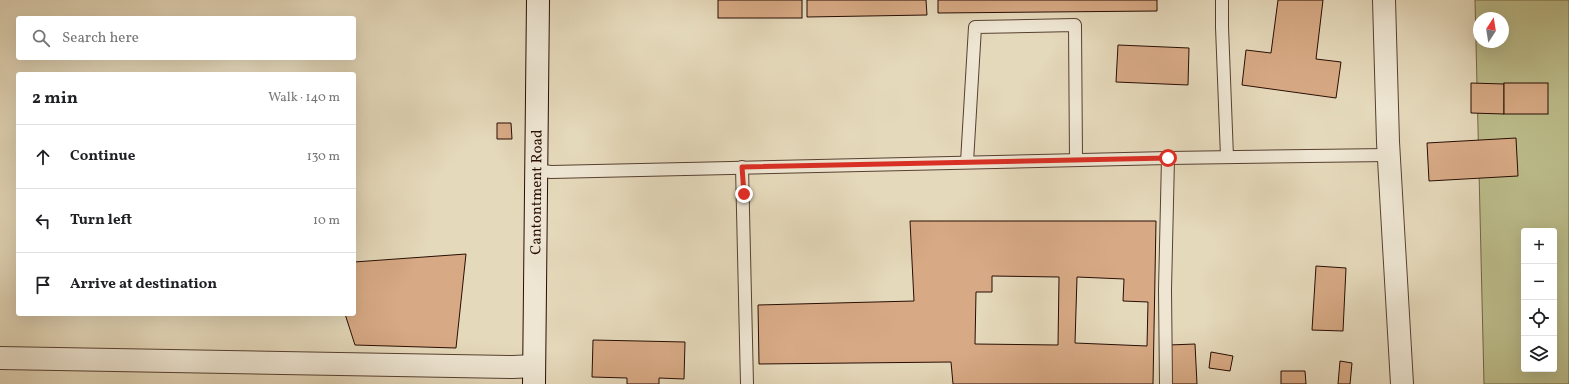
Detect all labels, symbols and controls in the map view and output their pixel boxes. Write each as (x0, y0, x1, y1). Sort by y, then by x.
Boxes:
north arrow (1473, 12, 1509, 48)
search box (16, 16, 356, 60)
icon: search (30, 27, 52, 49)
text: Search here (62, 28, 139, 49)
text: 2 min (32, 87, 78, 110)
text: Walk · 140 m (268, 89, 340, 107)
street label: Cantontment Road (526, 129, 549, 255)
icon: ahead (32, 146, 54, 168)
text: Continue (70, 146, 135, 167)
text: 130 m (307, 148, 340, 166)
route start (1159, 149, 1177, 167)
route end (735, 185, 753, 203)
icon: left (32, 210, 54, 232)
text: Turn left (70, 210, 132, 231)
text: 10 m (313, 212, 340, 230)
map controls (1521, 228, 1557, 372)
button: + (1521, 228, 1557, 264)
button: − (1521, 264, 1557, 300)
icon: arrive (32, 274, 54, 296)
text: Arrive at destination (70, 274, 217, 295)
button: locate (1521, 300, 1557, 336)
button: layers (1521, 336, 1557, 372)

